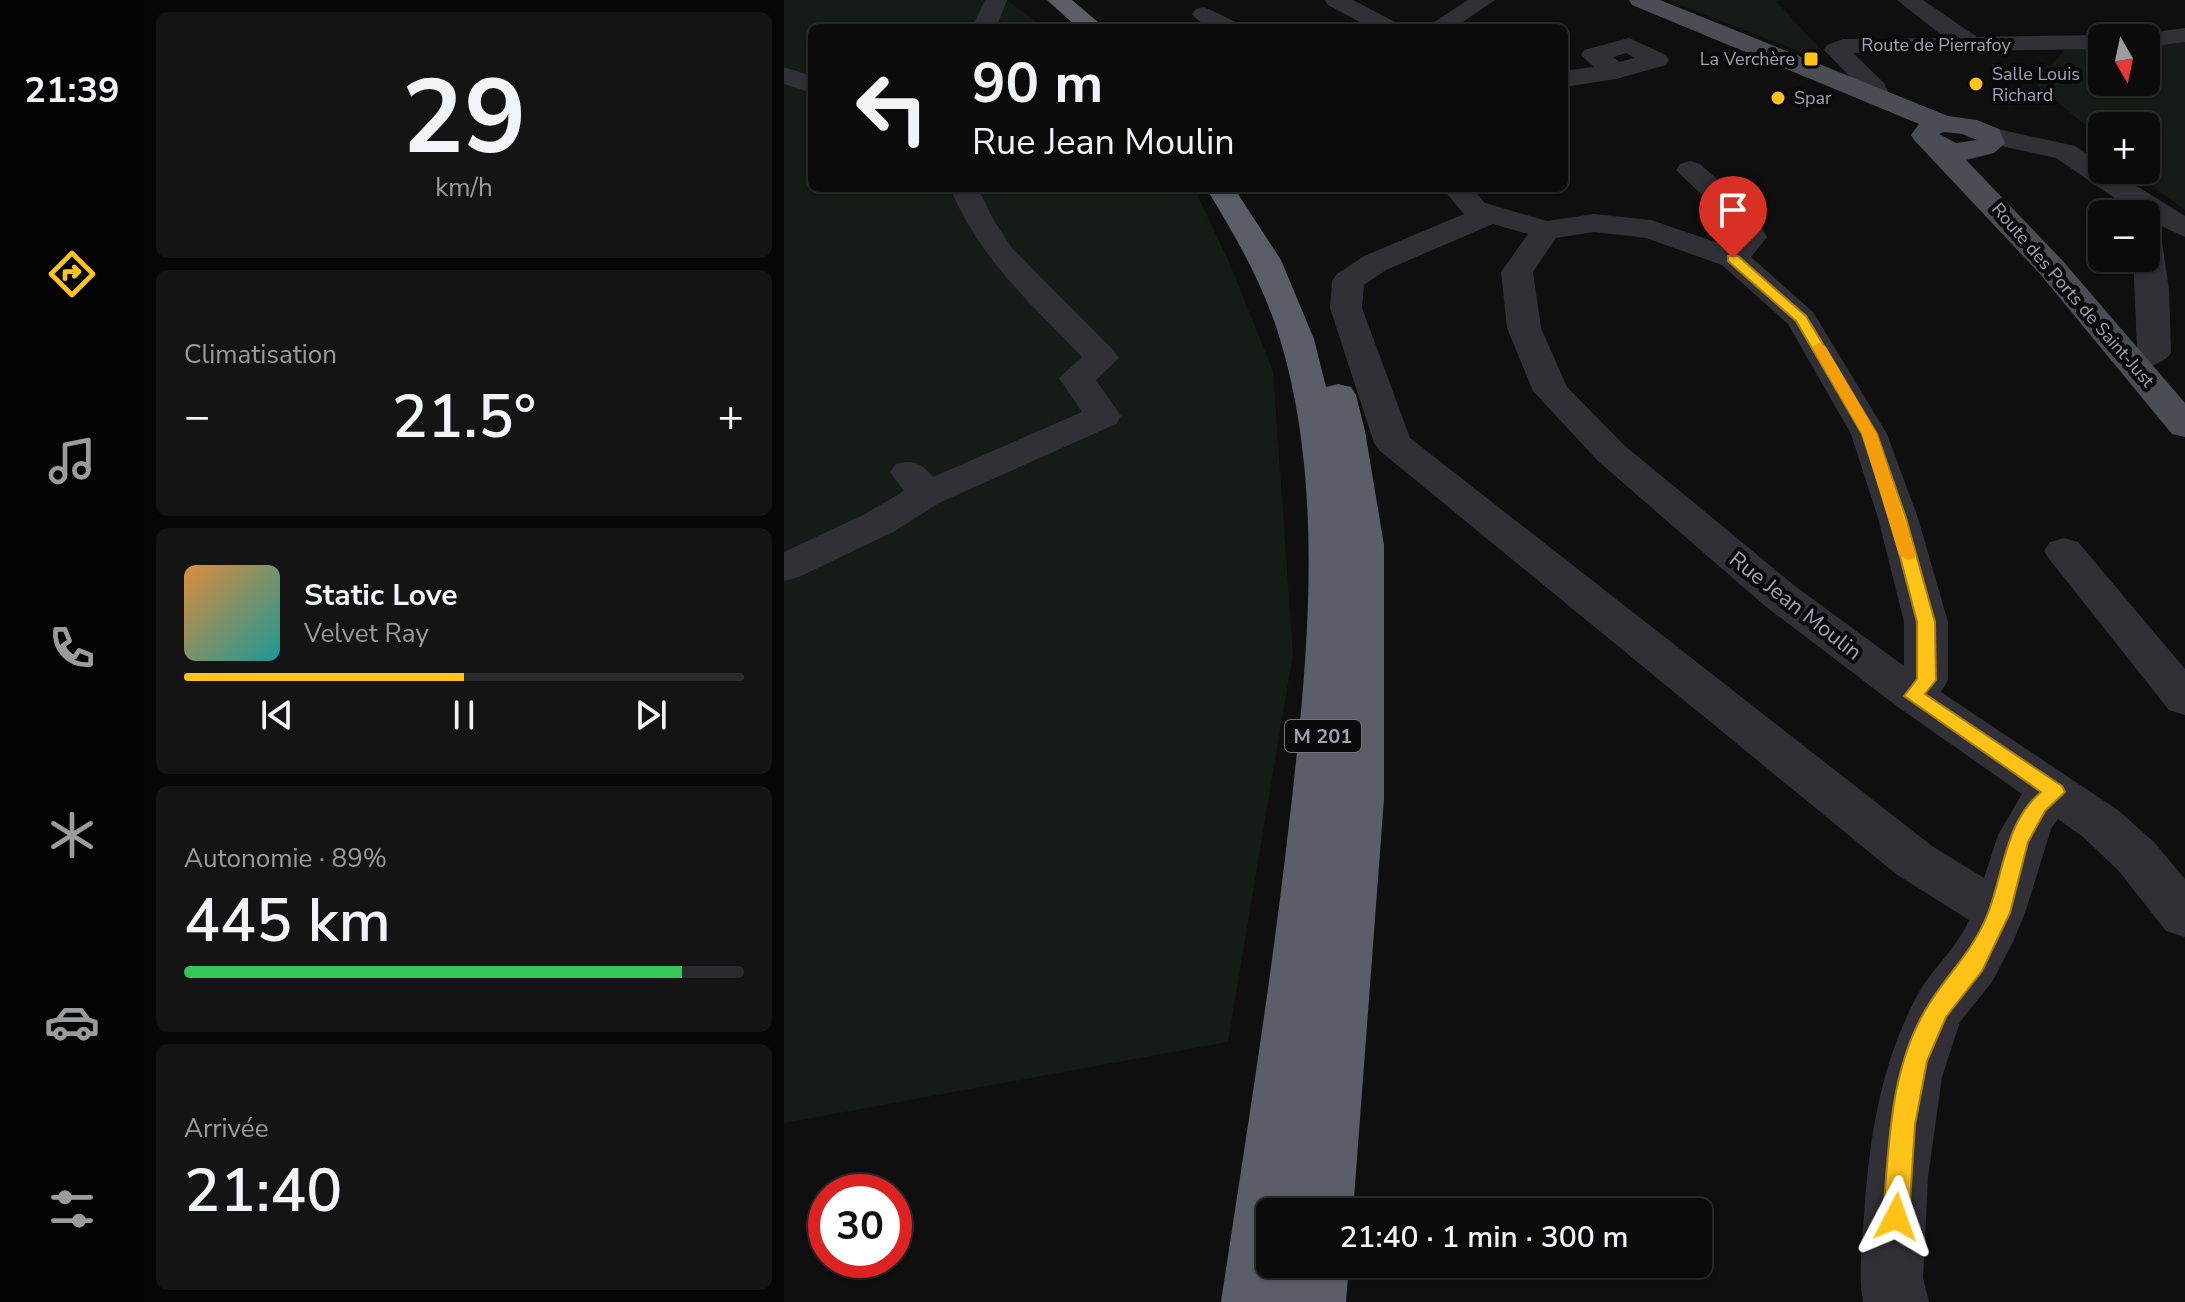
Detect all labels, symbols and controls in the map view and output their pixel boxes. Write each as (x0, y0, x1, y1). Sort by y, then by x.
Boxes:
north arrow (2088, 24, 2160, 96)
map controls (2088, 24, 2160, 272)
street label: Route de Pierrafoy (1861, 33, 2011, 57)
text: 90 m (972, 45, 1103, 122)
text: 29 (402, 47, 526, 189)
place label: La Verchère (1700, 47, 1795, 71)
marker: La Verchère (1802, 50, 1820, 68)
icon: left (840, 56, 944, 160)
place label: Salle Louis Richard (1992, 62, 2080, 107)
text: 21:39 (24, 66, 120, 115)
marker: Salle Louis Richard (1967, 75, 1985, 93)
place label: Spar (1794, 86, 1832, 110)
marker: Spar (1769, 89, 1787, 107)
button: + (2088, 112, 2160, 184)
text: Rue Jean Moulin (972, 118, 1235, 167)
text: km/h (435, 170, 493, 205)
pin (1699, 176, 1767, 258)
icon: arrive (1711, 188, 1755, 232)
street label: Route des Ports de Saint-Just (1986, 198, 2160, 393)
button: − (2088, 200, 2160, 272)
icon: directions (44, 246, 100, 302)
text: Climatisation (184, 337, 337, 372)
text: 21.5° (392, 376, 536, 458)
text: − (184, 387, 210, 447)
text: + (718, 387, 744, 447)
icon: music (44, 433, 100, 489)
street label: Rue Jean Moulin (1723, 545, 1868, 667)
text: Static Love (304, 575, 458, 616)
text: Velvet Ray (304, 616, 429, 651)
icon: phone (44, 620, 100, 676)
icon: previous (255, 693, 299, 737)
icon: pause (442, 693, 486, 737)
icon: next (629, 693, 673, 737)
road number: M 201 (1285, 720, 1361, 752)
icon: climate (44, 807, 100, 863)
text: Autonomie · 89% (184, 841, 387, 876)
text: 445 km (184, 880, 391, 962)
icon: car (44, 994, 100, 1050)
text: Arrivée (184, 1111, 268, 1146)
text: 21:40 (184, 1150, 342, 1232)
speed limit sign: 30 (808, 1174, 912, 1278)
position arrow (1854, 1175, 1938, 1259)
icon: filters (44, 1181, 100, 1237)
text: 21:40 · 1 min · 300 m (1339, 1217, 1629, 1258)

